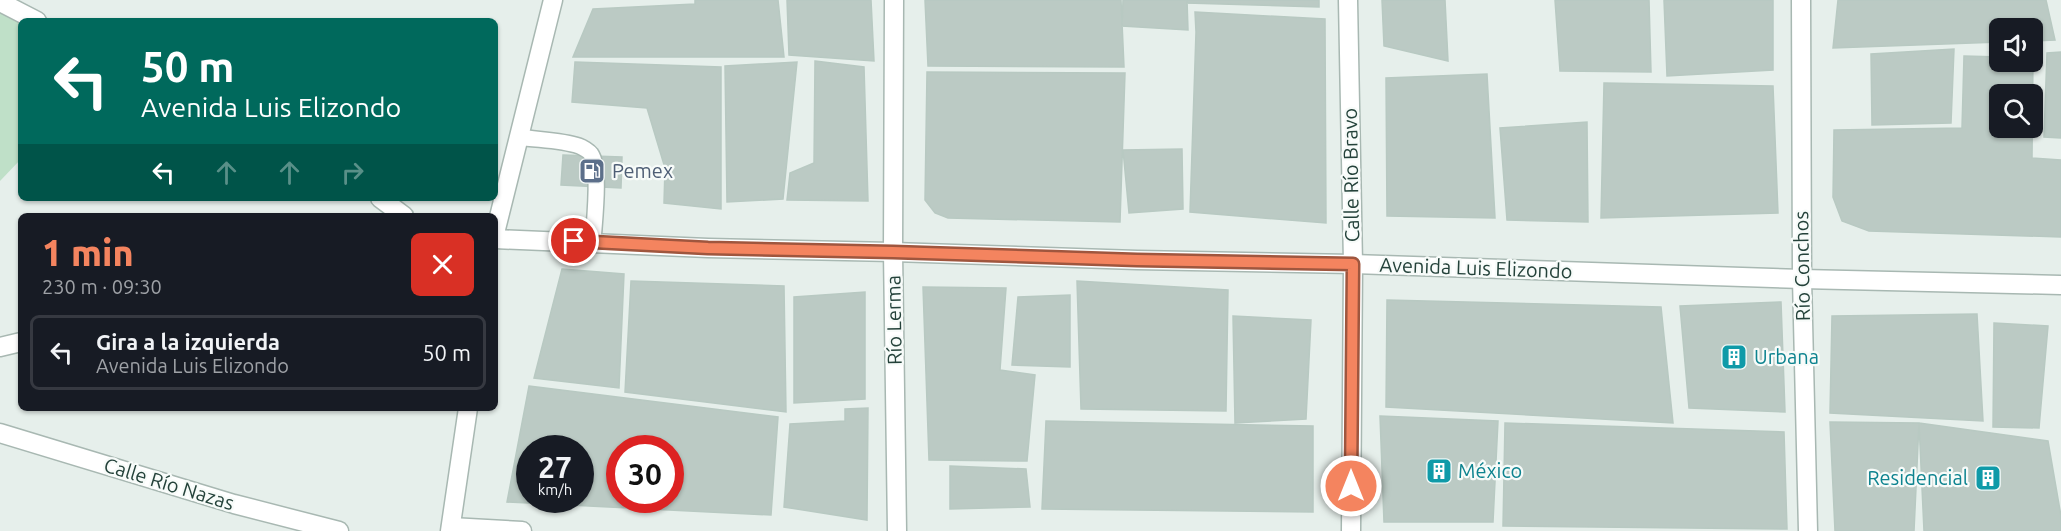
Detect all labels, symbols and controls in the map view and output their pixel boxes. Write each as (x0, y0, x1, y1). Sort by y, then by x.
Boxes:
map controls (1989, 18, 2043, 138)
button: sound (1989, 18, 2043, 72)
icon: left (42, 42, 120, 120)
text: 50 m (141, 43, 235, 90)
button: search (1989, 84, 2043, 138)
text: Avenida Luis Elizondo (141, 92, 401, 122)
street label: Calle Río Bravo (1338, 108, 1363, 242)
icon: left (147, 156, 180, 189)
icon: ahead (210, 156, 243, 189)
icon: ahead (273, 156, 306, 189)
icon: right (336, 156, 369, 189)
fuel station icon: Pemex (577, 156, 607, 186)
place label: Pemex (612, 159, 673, 182)
street label: Río Conchos (1789, 211, 1814, 321)
pin (548, 215, 599, 266)
icon: arrive (557, 224, 590, 257)
text: 1 min (42, 232, 134, 273)
button: close (411, 233, 474, 296)
street label: Avenida Luis Elizondo (1379, 253, 1573, 282)
text: 230 m · 09:30 (42, 275, 162, 298)
street label: Río Lerma (881, 275, 906, 365)
text: Gira a la izquierda (96, 329, 280, 354)
icon: left (45, 336, 78, 369)
text: 50 m (422, 340, 471, 365)
building icon: Urbana (1719, 342, 1749, 372)
place label: Urbana (1754, 345, 1819, 368)
text: Avenida Luis Elizondo (96, 354, 289, 377)
speed limit sign: 30 (606, 435, 684, 513)
text: 27 (538, 450, 572, 484)
street label: Calle Río Nazas (101, 453, 237, 514)
position arrow (1319, 454, 1383, 518)
building icon: México (1424, 456, 1454, 486)
place label: México (1458, 459, 1522, 482)
building icon: Residencial (1973, 463, 2003, 493)
place label: Residencial (1867, 466, 1968, 489)
text: km/h (538, 481, 572, 498)

